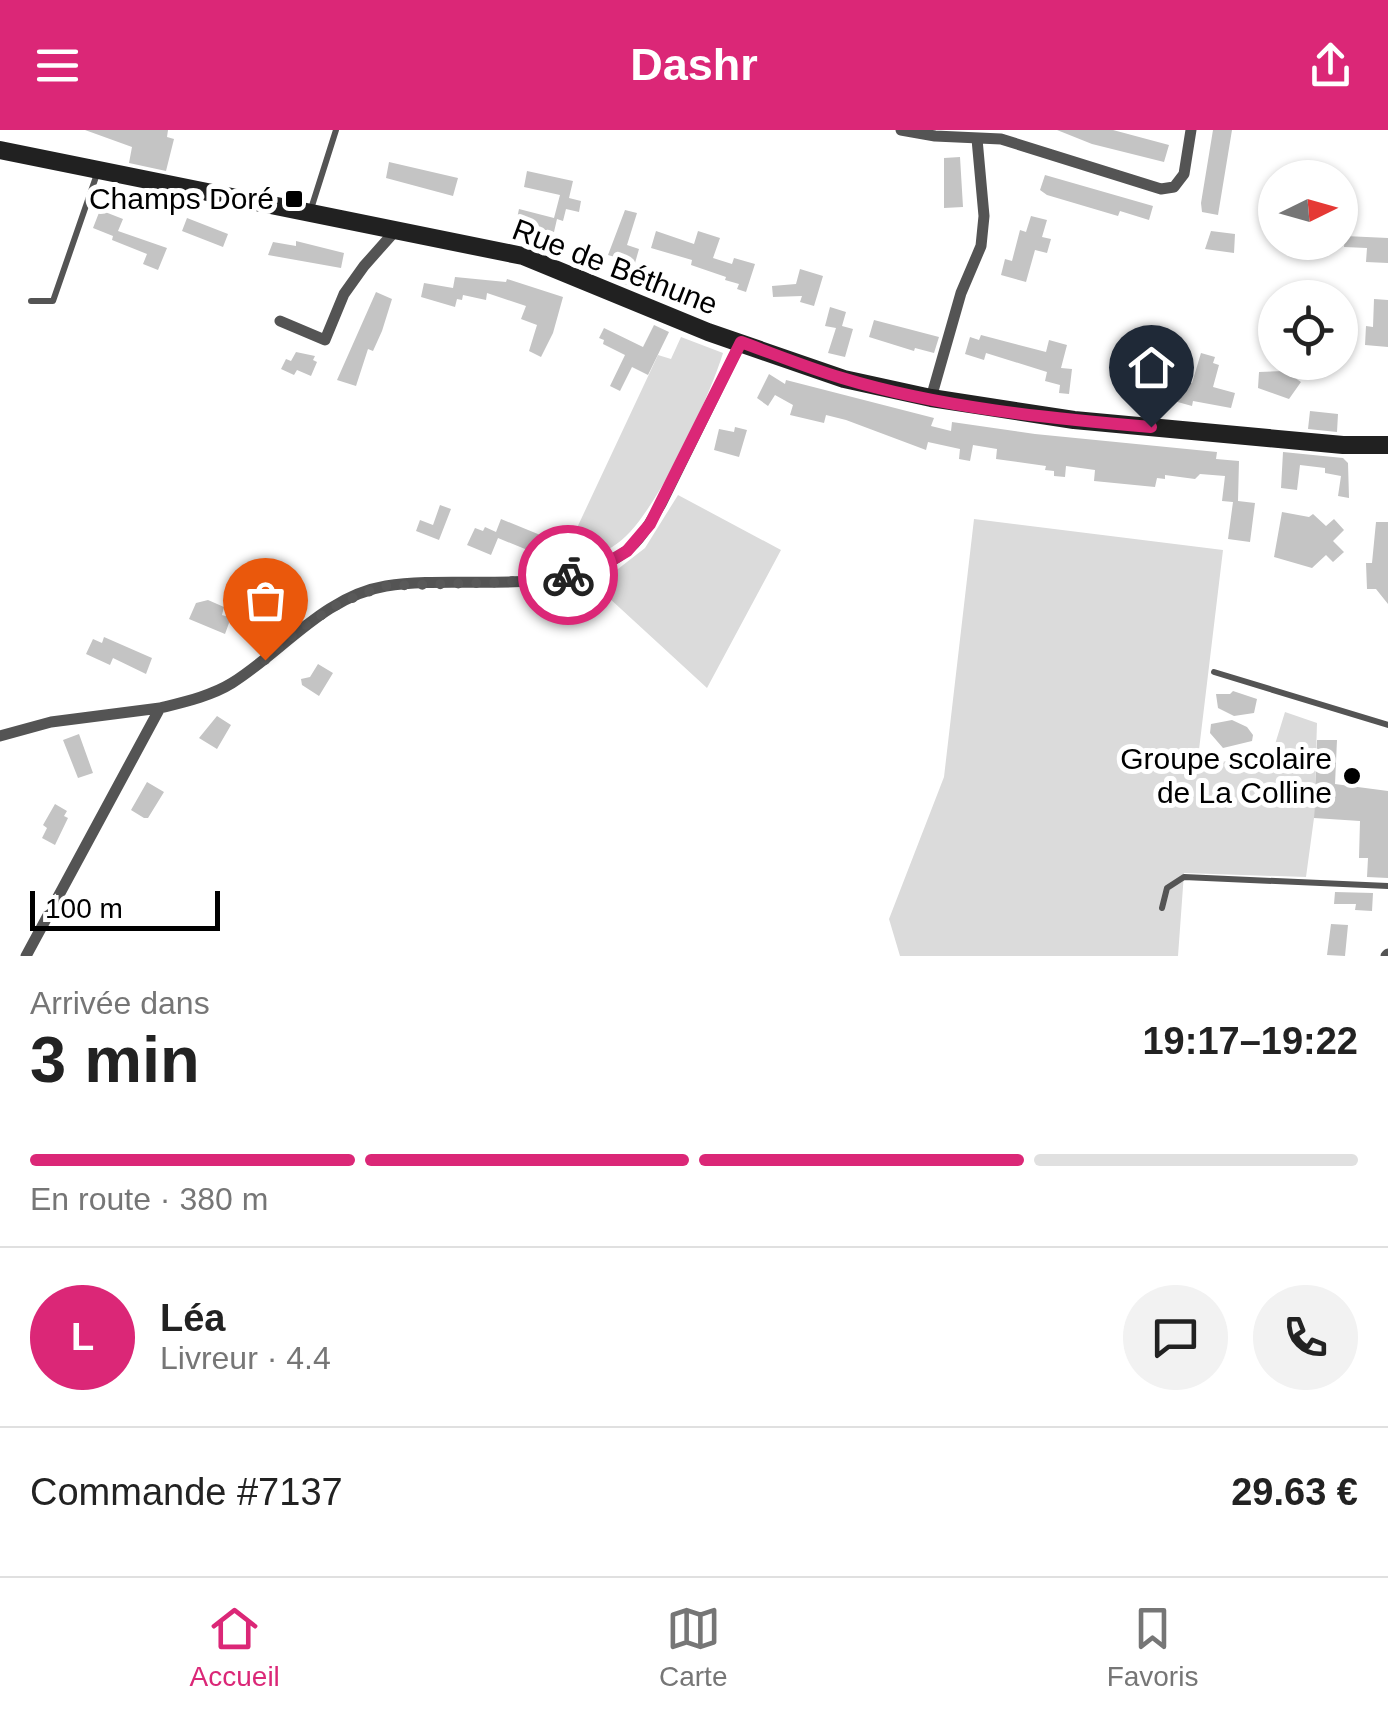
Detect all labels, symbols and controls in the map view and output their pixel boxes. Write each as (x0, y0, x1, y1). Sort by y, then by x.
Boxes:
icon: menu (30, 38, 85, 93)
icon: share (1303, 38, 1358, 93)
text: Dashr (630, 39, 758, 90)
north arrow (1258, 160, 1358, 260)
map controls (1258, 160, 1358, 380)
place label: Champs Doré (89, 182, 274, 215)
marker: Champs Doré (283, 188, 305, 210)
street label: Rue de Béthune (508, 212, 722, 321)
button: locate (1258, 280, 1358, 380)
pin (1109, 325, 1194, 428)
icon: home (1124, 340, 1179, 395)
courier (518, 525, 618, 625)
icon: bike (541, 548, 596, 603)
pin (223, 558, 308, 661)
icon: bag (238, 573, 293, 628)
place label: Groupe scolaire de La Colline (1120, 742, 1332, 809)
marker: Groupe scolaire de La Colline (1341, 765, 1363, 787)
scale bar (30, 886, 220, 930)
text: 100 m (45, 893, 123, 924)
text: Arrivée dans (30, 985, 210, 1021)
text: 19:17–19:22 (1142, 1020, 1358, 1062)
text: 3 min (30, 1023, 200, 1096)
text: En route · 380 m (30, 1181, 268, 1217)
button: chat (1123, 1285, 1228, 1390)
button: phone (1253, 1285, 1358, 1390)
text: Léa (160, 1297, 225, 1339)
text: L (71, 1316, 94, 1358)
text: Livreur · 4.4 (160, 1340, 331, 1376)
text: Commande #7137 (30, 1471, 343, 1513)
text: 29.63 € (1231, 1471, 1358, 1513)
tab: Accueil (190, 1601, 280, 1693)
tab: Carte (659, 1601, 727, 1693)
tab: Favoris (1107, 1601, 1198, 1693)

